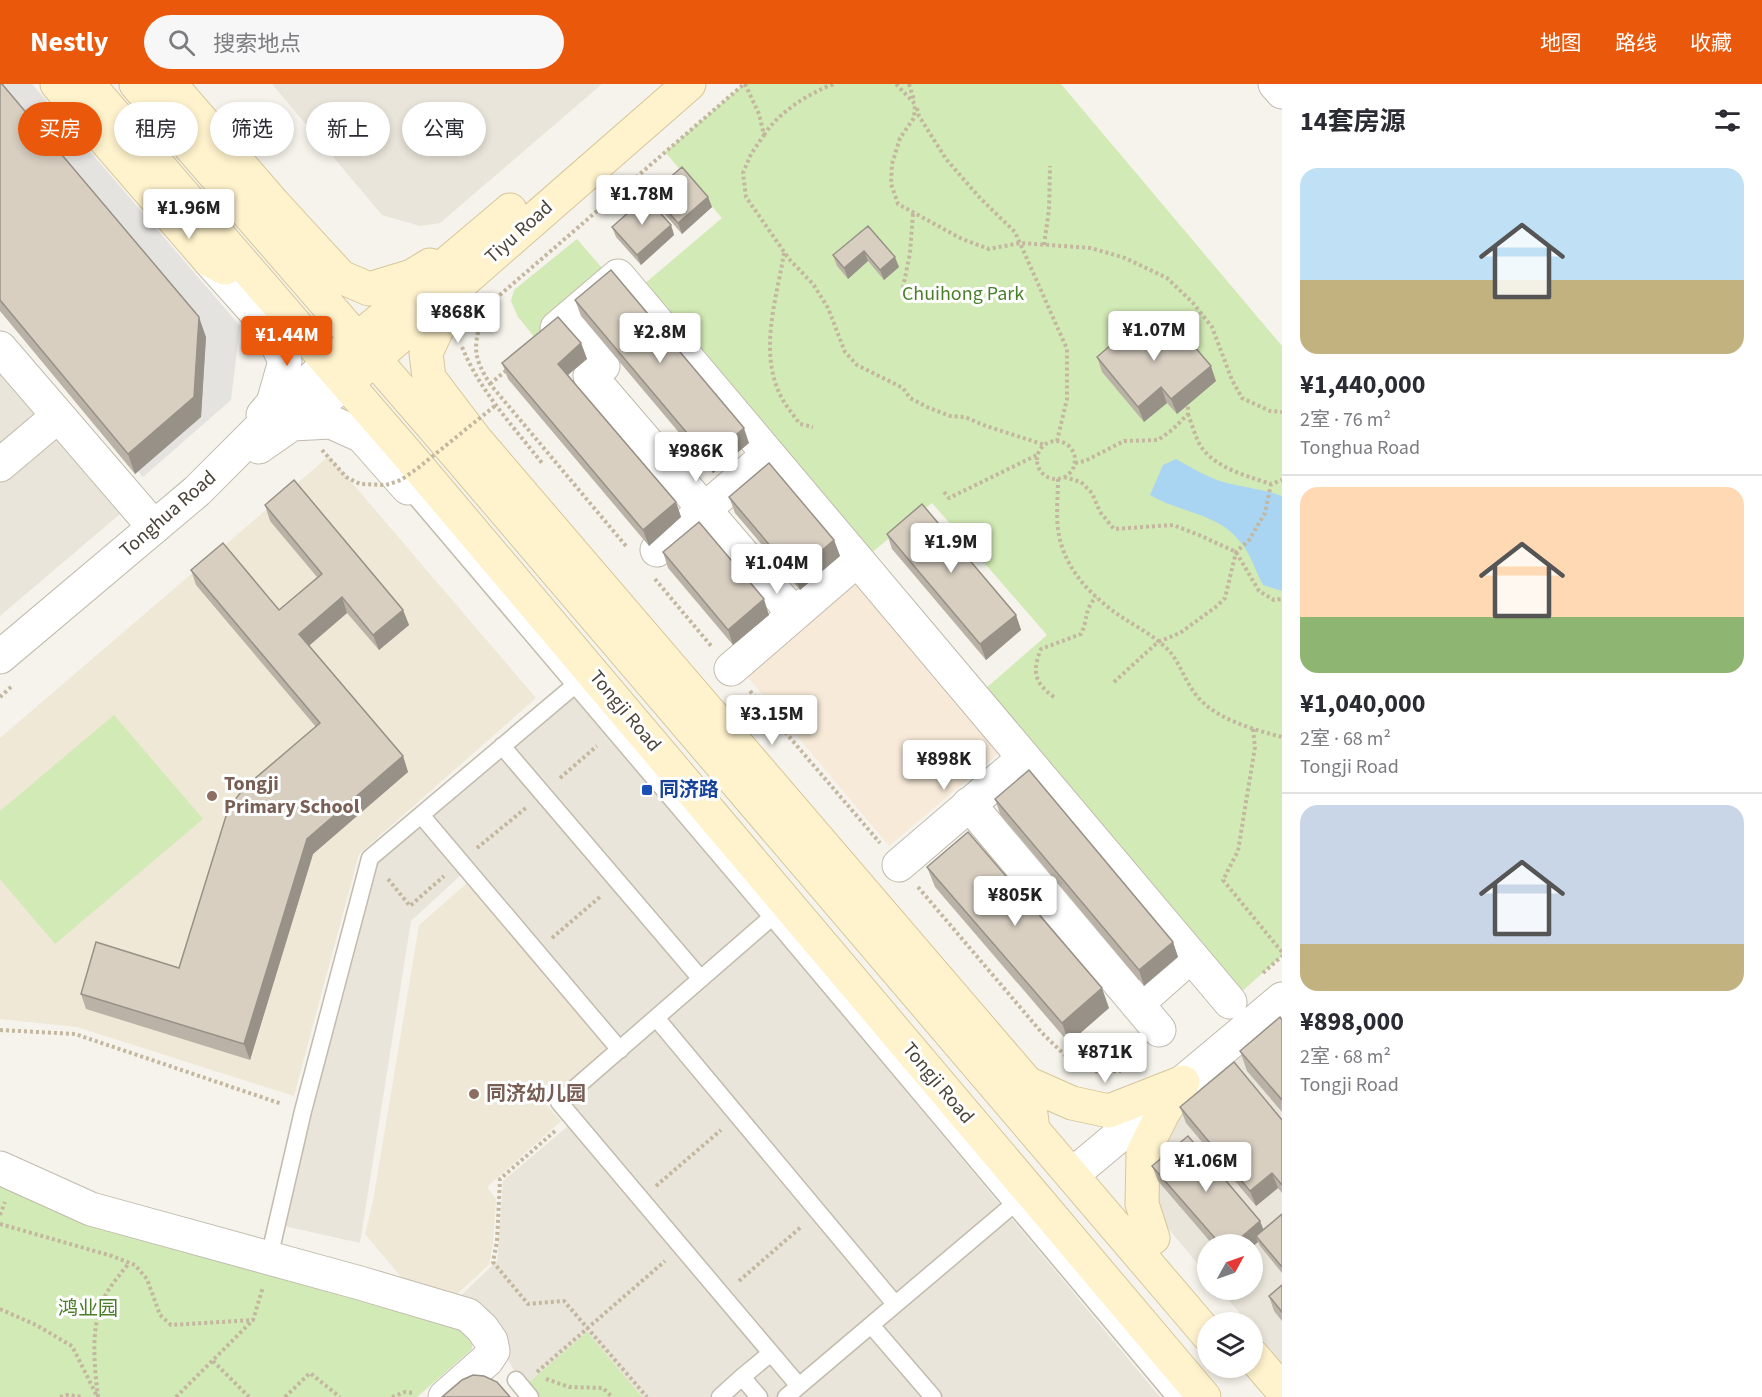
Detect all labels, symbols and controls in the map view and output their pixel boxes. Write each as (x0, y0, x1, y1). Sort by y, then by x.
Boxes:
search box (144, 15, 564, 69)
text: Nestly (30, 22, 108, 62)
icon: search (165, 26, 198, 59)
text: 搜索地点 (213, 28, 301, 60)
text: 地图 (1540, 28, 1582, 58)
text: 路线 (1615, 28, 1657, 58)
text: 收藏 (1690, 28, 1732, 58)
chip: 买房 (18, 102, 102, 156)
chip: 租房 (114, 102, 198, 156)
chip: 筛选 (210, 102, 294, 156)
chip: 新上 (306, 102, 390, 156)
chip: 公寓 (402, 102, 486, 156)
text: 14套房源 (1300, 103, 1405, 140)
icon: filters (1711, 104, 1744, 137)
pin: ¥1.78M (593, 175, 691, 226)
text: ¥1.78M (610, 180, 674, 208)
pin: ¥1.96M (140, 189, 238, 240)
text: ¥1.96M (157, 194, 221, 222)
street label: Tiyu Road (479, 194, 559, 270)
icon: home (1468, 207, 1576, 315)
park label: Chuihong Park (902, 280, 1024, 308)
pin: ¥868K (416, 293, 500, 344)
text: ¥868K (431, 298, 485, 326)
pin: ¥1.07M (1105, 311, 1203, 362)
pin: ¥2.8M (618, 313, 702, 364)
pin: ¥1.44M (238, 316, 336, 367)
text: ¥1.07M (1122, 316, 1186, 344)
text: ¥2.8M (634, 318, 686, 346)
text: ¥1.44M (255, 321, 319, 349)
text: ¥1,440,000 (1300, 366, 1425, 403)
text: 2室 · 76 m² (1300, 406, 1391, 434)
pin: ¥986K (654, 432, 738, 483)
text: Tonghua Road (1300, 434, 1420, 462)
text: ¥986K (669, 437, 723, 465)
street label: Tonghua Road (114, 464, 222, 564)
pin: ¥1.9M (909, 523, 993, 574)
icon: home (1468, 526, 1576, 634)
text: ¥1.9M (925, 528, 977, 556)
pin: ¥1.04M (728, 544, 826, 595)
text: ¥1.04M (745, 549, 809, 577)
street label: Tongji Road (583, 664, 667, 758)
text: ¥1,040,000 (1300, 685, 1425, 722)
pin: ¥3.15M (723, 695, 821, 746)
text: ¥3.15M (740, 700, 804, 728)
text: 2室 · 68 m² (1300, 725, 1391, 753)
pin: ¥898K (902, 740, 986, 791)
text: ¥898K (917, 745, 971, 773)
text: Tongji Road (1300, 753, 1399, 781)
place label: Tongji Primary School (224, 770, 360, 821)
place label: 同济路 (659, 776, 719, 804)
marker: 同济路 (640, 783, 654, 797)
marker: Tongji Primary School (205, 789, 219, 803)
icon: home (1468, 844, 1576, 952)
pin: ¥805K (973, 876, 1057, 927)
text: ¥805K (988, 881, 1042, 909)
text: ¥898,000 (1300, 1003, 1404, 1040)
pin: ¥871K (1063, 1033, 1147, 1084)
street label: Tongji Road (896, 1036, 980, 1130)
text: ¥871K (1078, 1038, 1132, 1066)
text: 2室 · 68 m² (1300, 1043, 1391, 1071)
text: Tongji Road (1300, 1071, 1399, 1099)
place label: 同济幼儿园 (486, 1080, 586, 1108)
marker: 同济幼儿园 (467, 1087, 481, 1101)
pin: ¥1.06M (1157, 1142, 1255, 1193)
text: ¥1.06M (1174, 1147, 1238, 1175)
north arrow (1197, 1234, 1263, 1300)
map controls (1197, 1234, 1263, 1378)
park label: 鸿业园 (58, 1295, 118, 1323)
button: layers (1197, 1312, 1263, 1378)

